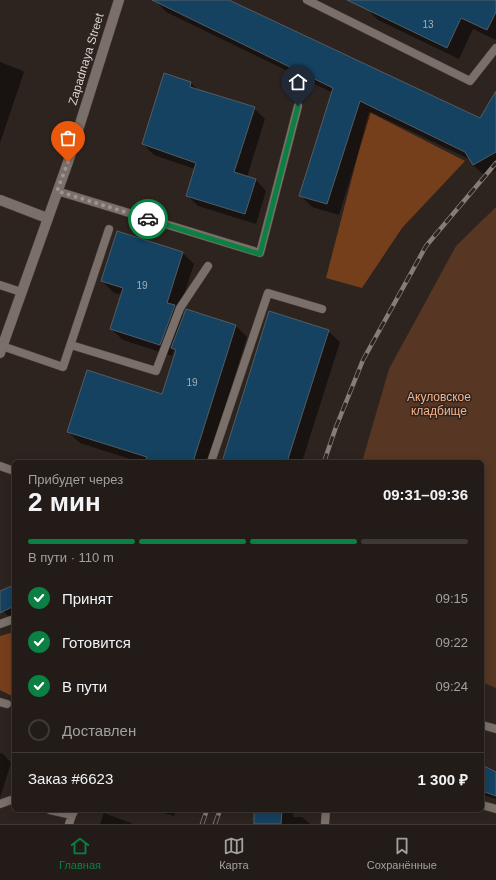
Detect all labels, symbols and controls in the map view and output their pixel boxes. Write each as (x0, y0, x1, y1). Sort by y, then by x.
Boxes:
street label: Zapadnaya Street (65, 11, 107, 107)
house number: 13 (422, 19, 434, 30)
pin (281, 65, 315, 106)
icon: home (287, 71, 309, 93)
pin (51, 121, 85, 162)
icon: bag (57, 127, 79, 149)
courier (128, 199, 168, 239)
icon: car (137, 208, 159, 230)
house number: 19 (136, 280, 148, 291)
house number: 19 (186, 377, 198, 388)
park label: Акуловское кладбище (407, 390, 471, 418)
text: Прибудет через (28, 472, 123, 487)
text: 09:31–09:36 (383, 486, 468, 503)
text: 2 мин (28, 487, 101, 517)
text: В пути · 110 m (28, 550, 114, 565)
icon: check (28, 587, 50, 609)
text: Принят (62, 590, 113, 607)
text: 09:15 (435, 591, 468, 606)
icon: check (28, 631, 50, 653)
text: Готовится (62, 634, 131, 651)
text: 09:22 (435, 635, 468, 650)
icon: check (28, 675, 50, 697)
text: В пути (62, 678, 107, 695)
text: 09:24 (435, 679, 468, 694)
text: Доставлен (62, 722, 136, 739)
text: Заказ #6623 (28, 770, 113, 787)
text: 1 300 ₽ (418, 771, 468, 788)
tab: Главная (59, 835, 101, 871)
tab: Карта (219, 835, 249, 871)
tab: Сохранённые (367, 835, 437, 871)

